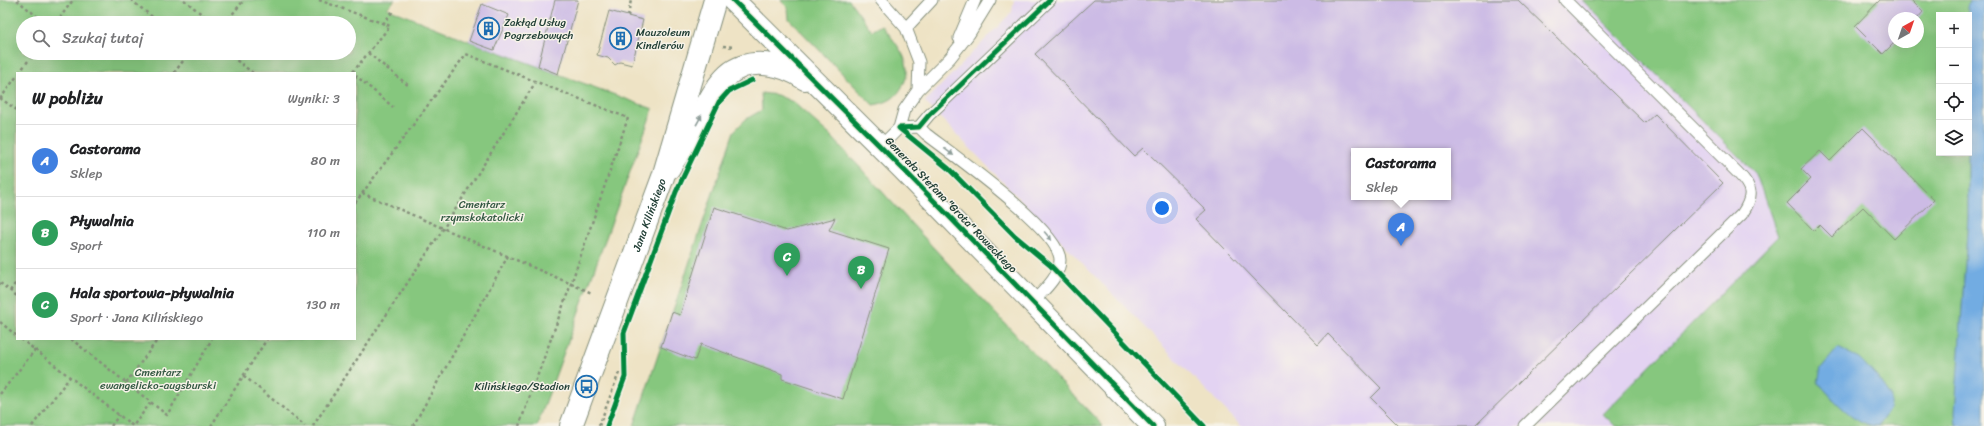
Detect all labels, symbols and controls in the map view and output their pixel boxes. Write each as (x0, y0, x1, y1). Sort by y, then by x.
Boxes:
north arrow (1888, 12, 1924, 48)
map controls (1936, 12, 1972, 156)
button: + (1936, 12, 1972, 48)
place label: Zakłąd Usług Pogrzebowych (504, 13, 573, 45)
building icon: Zakłąd Usług Pogrzebowych (475, 15, 501, 41)
search box (16, 16, 356, 60)
place label: Mauzoleum Kindlerów (636, 23, 690, 55)
text: Szukaj tutaj (62, 25, 143, 51)
building icon: Mauzoleum Kindlerów (607, 25, 633, 51)
icon: search (30, 27, 52, 49)
button: − (1936, 48, 1972, 84)
text: W pobliżu (32, 83, 103, 113)
button: locate (1936, 84, 1972, 120)
text: Wyniki: 3 (288, 87, 340, 110)
one-way arrow (695, 114, 702, 125)
button: layers (1936, 120, 1972, 156)
street label: Generała Stefana "Grota" Roweckiego (880, 132, 1022, 278)
text: Castorama (70, 136, 141, 162)
one-way arrow (944, 148, 954, 156)
popup (1351, 148, 1451, 200)
text: A (41, 149, 49, 172)
text: 80 m (311, 149, 340, 172)
text: Castorama (1366, 150, 1436, 176)
text: Sklep (70, 162, 102, 185)
street label: Jana Kilińskiego (626, 175, 671, 255)
text: Sklep (1366, 176, 1398, 199)
park label: Cmentarz rzymskokatolicki (441, 195, 524, 227)
your location (1152, 198, 1172, 218)
text: Pływalnia (70, 208, 134, 234)
pin: A (1388, 213, 1414, 246)
text: B (41, 221, 49, 244)
text: 110 m (307, 221, 340, 244)
one-way arrow (1043, 231, 1052, 241)
text: Sport (70, 234, 102, 257)
pin: C (774, 243, 800, 276)
pin: B (848, 256, 874, 289)
text: Hala sportowa-pływalnia (70, 280, 234, 306)
text: C (41, 293, 49, 316)
text: 130 m (306, 293, 340, 316)
text: Sport · Jana Kilińskiego (70, 306, 203, 329)
park label: Cmentarz ewangelicko-augsburski (100, 363, 217, 395)
bus stop icon: Kilińskiego/Stadion (573, 373, 599, 399)
place label: Kilińskiego/Stadion (474, 377, 570, 396)

